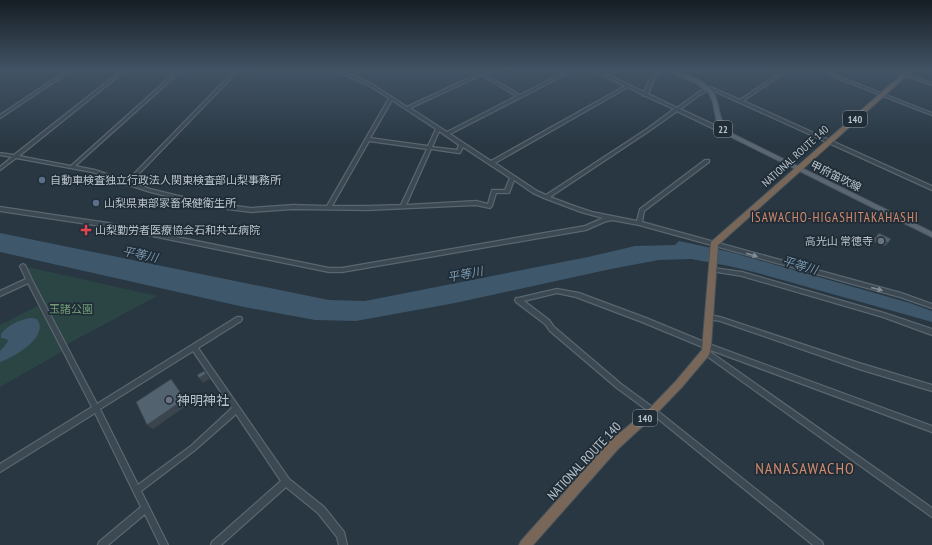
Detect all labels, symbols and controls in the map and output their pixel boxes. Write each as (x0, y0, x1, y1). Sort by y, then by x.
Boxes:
road number: 140 (843, 111, 867, 127)
road number: 22 (714, 121, 732, 137)
street label: NATIONAL ROUTE 140 (759, 122, 831, 190)
street label: 甲府笛吹線 (808, 158, 864, 194)
place label: 自動車検査独立行政法人関東検査部山梨事務所 (50, 173, 282, 187)
marker: 自動車検査独立行政法人関東検査部山梨事務所 (37, 175, 47, 185)
place label: 山梨県東部家畜保健衛生所 (104, 196, 237, 210)
marker: 山梨県東部家畜保健衛生所 (91, 198, 101, 208)
district label: ISAWACHO-HIGASHITAKAHASHI (751, 209, 919, 226)
place label: 山梨勤労者医療協会石和共立病院 (95, 223, 260, 237)
marker: 山梨勤労者医療協会石和共立病院 (80, 224, 92, 236)
place label: 高光山 常徳寺 (805, 234, 873, 248)
marker: 高光山 常徳寺 (876, 236, 886, 246)
water label: 平等川 (121, 243, 161, 265)
one-way arrow (746, 252, 758, 258)
water label: 平等川 (781, 253, 821, 278)
water label: 平等川 (446, 263, 486, 285)
one-way arrow (871, 286, 883, 292)
park label: 玉諸公園 (49, 302, 93, 316)
place label: 神明神社 (177, 392, 229, 409)
marker: 神明神社 (164, 395, 174, 405)
road number: 140 (633, 410, 657, 426)
street label: NATIONAL ROUTE 140 (543, 418, 625, 504)
district label: NANASAWACHO (755, 458, 855, 478)

